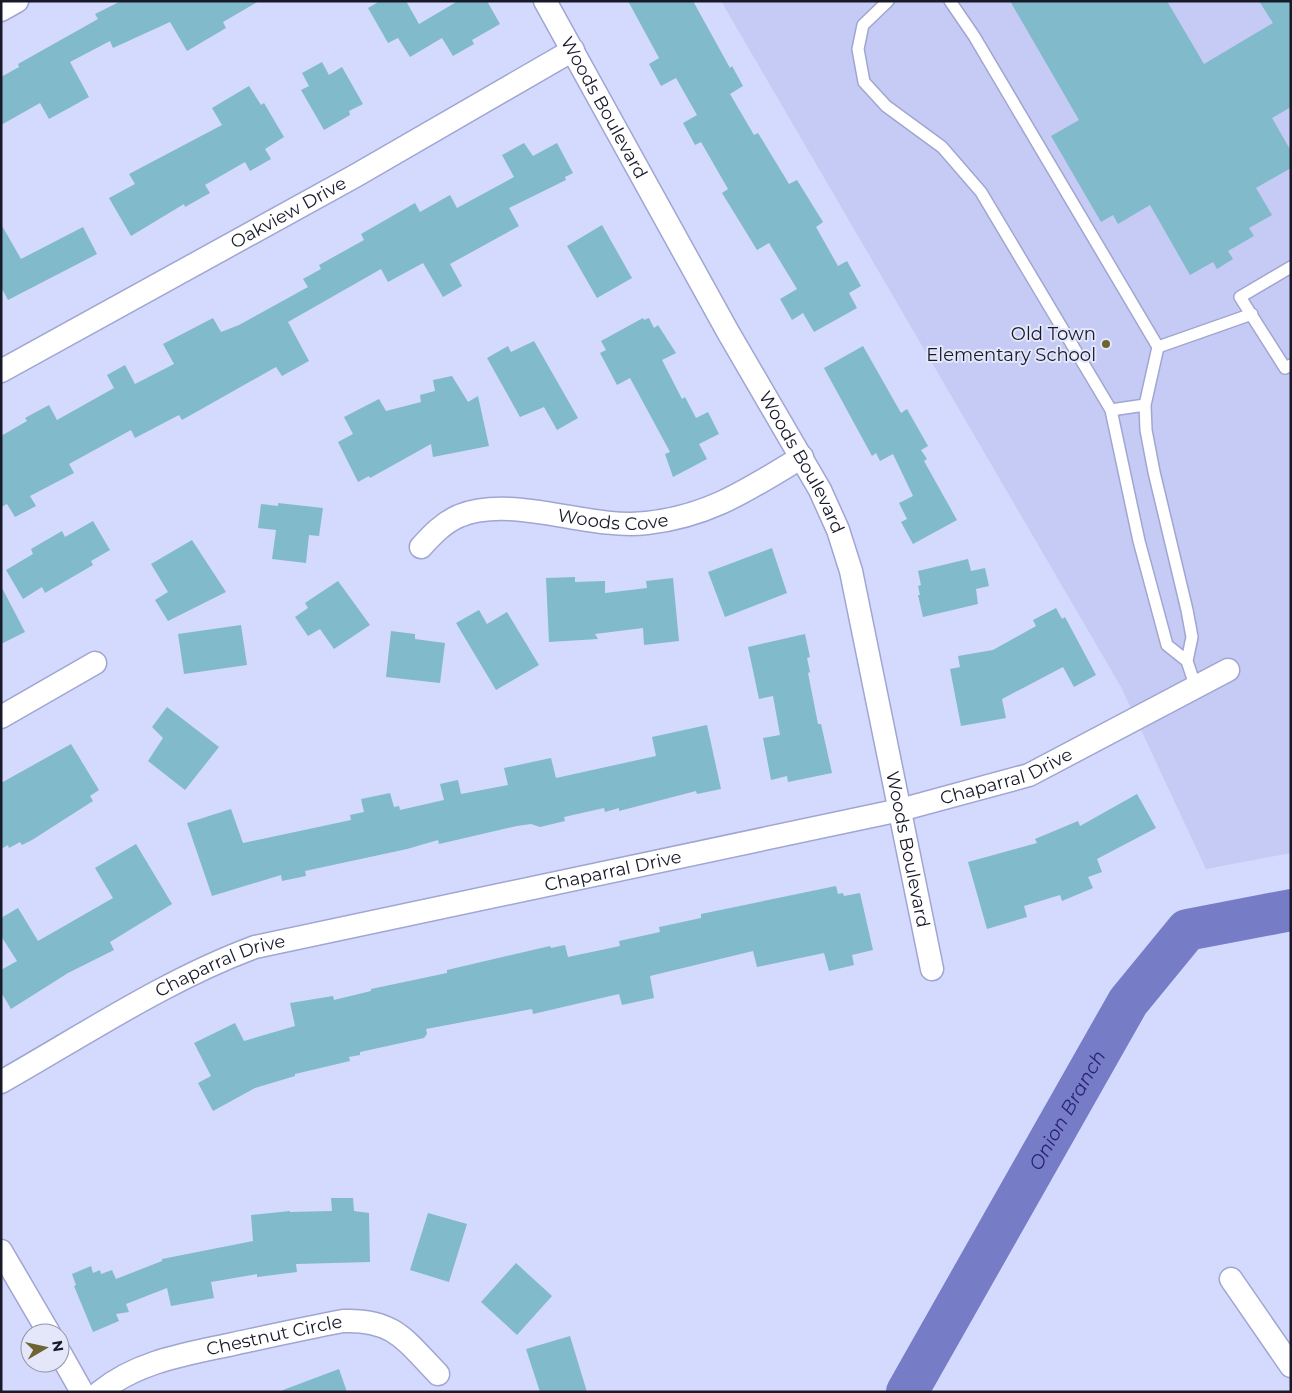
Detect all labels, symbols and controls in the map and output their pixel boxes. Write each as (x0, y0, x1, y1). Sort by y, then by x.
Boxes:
street label: Woods Boulevard (556, 33, 652, 183)
street label: Oakview Drive (226, 172, 350, 254)
place label: Old Town Elementary School (926, 323, 1096, 366)
marker: Old Town Elementary School (1100, 338, 1112, 350)
street label: Woods Boulevard (754, 387, 849, 537)
street label: Woods Cove (556, 504, 670, 535)
street label: Chaparral Drive (938, 743, 1076, 810)
street label: Woods Boulevard (881, 769, 934, 930)
street label: Chaparral Drive (543, 846, 684, 896)
street label: Chaparral Drive (151, 930, 287, 1002)
water label: Onion Branch (1024, 1046, 1110, 1175)
street label: Chestnut Circle (204, 1310, 344, 1360)
north arrow (20, 1323, 70, 1373)
text: N (48, 1339, 68, 1353)

